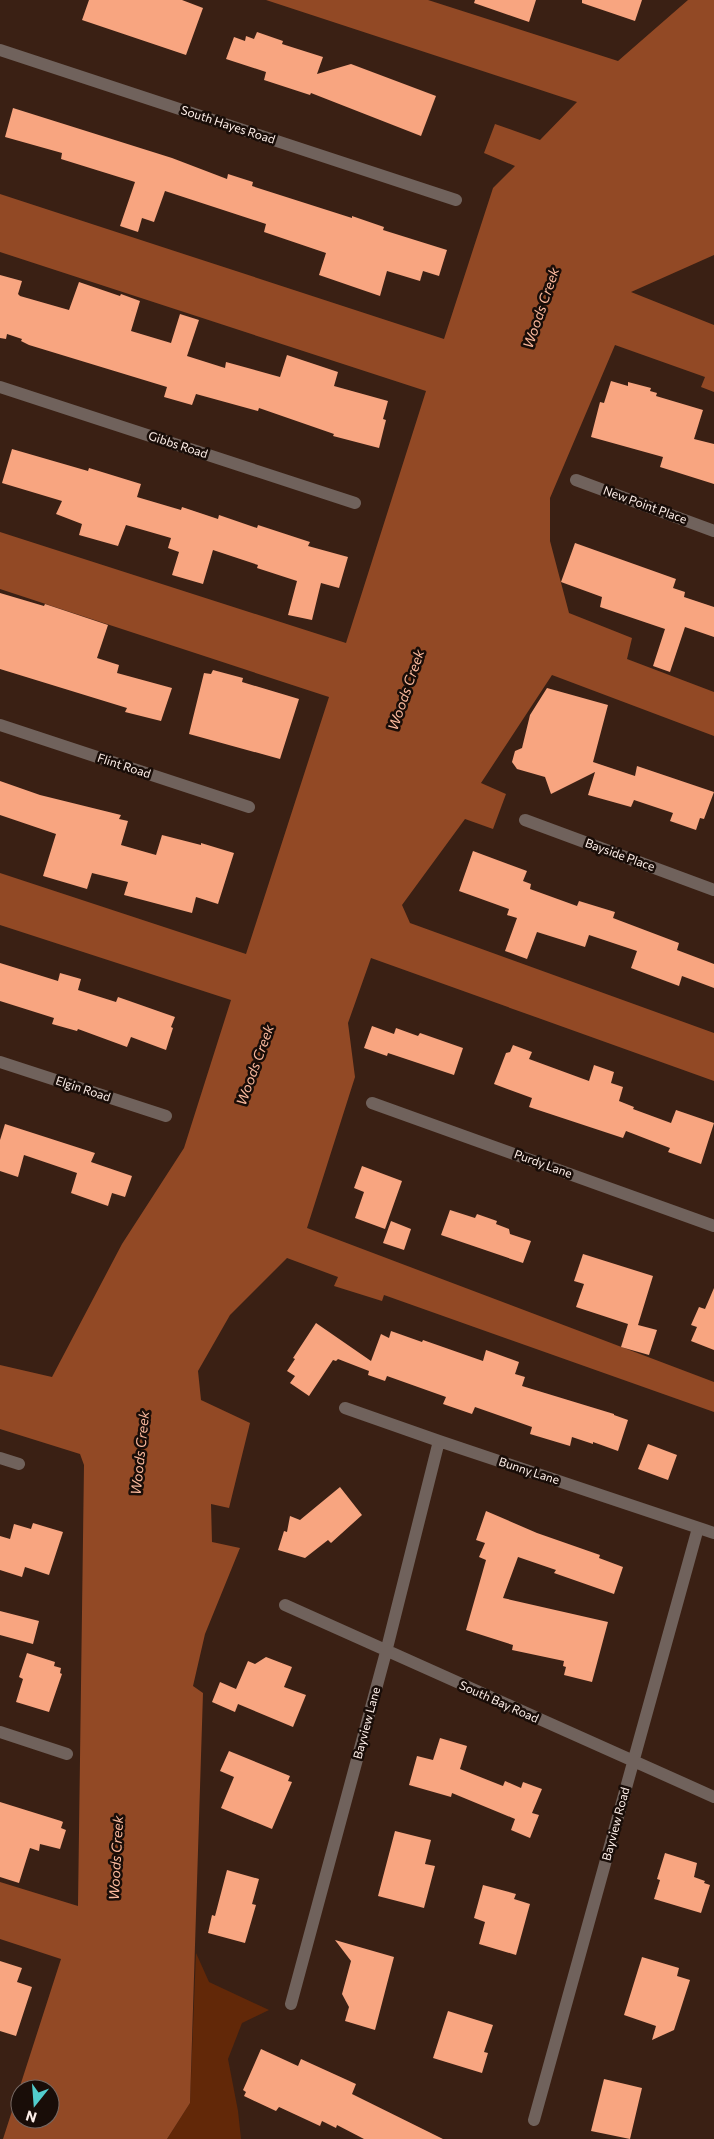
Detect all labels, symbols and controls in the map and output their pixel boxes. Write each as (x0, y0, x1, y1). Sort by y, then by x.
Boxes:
street label: South Hayes Road (179, 102, 277, 146)
water label: Woods Creek (519, 265, 562, 351)
street label: Gibbs Road (147, 428, 210, 460)
street label: New Point Place (602, 482, 689, 526)
water label: Woods Creek (384, 647, 427, 733)
street label: Flint Road (96, 750, 153, 780)
street label: Bayside Place (584, 835, 657, 873)
water label: Woods Creek (232, 1022, 277, 1107)
street label: Elgin Road (54, 1073, 113, 1104)
street label: Purdy Lane (512, 1146, 574, 1180)
water label: Woods Creek (127, 1410, 152, 1496)
street label: Bunny Lane (497, 1454, 561, 1486)
street label: South Bay Road (458, 1677, 541, 1725)
street label: Bayview Lane (350, 1685, 382, 1760)
street label: Bayview Road (599, 1785, 632, 1862)
water label: Woods Creek (105, 1815, 126, 1901)
north arrow (10, 2079, 60, 2129)
text: N (24, 2107, 39, 2127)

